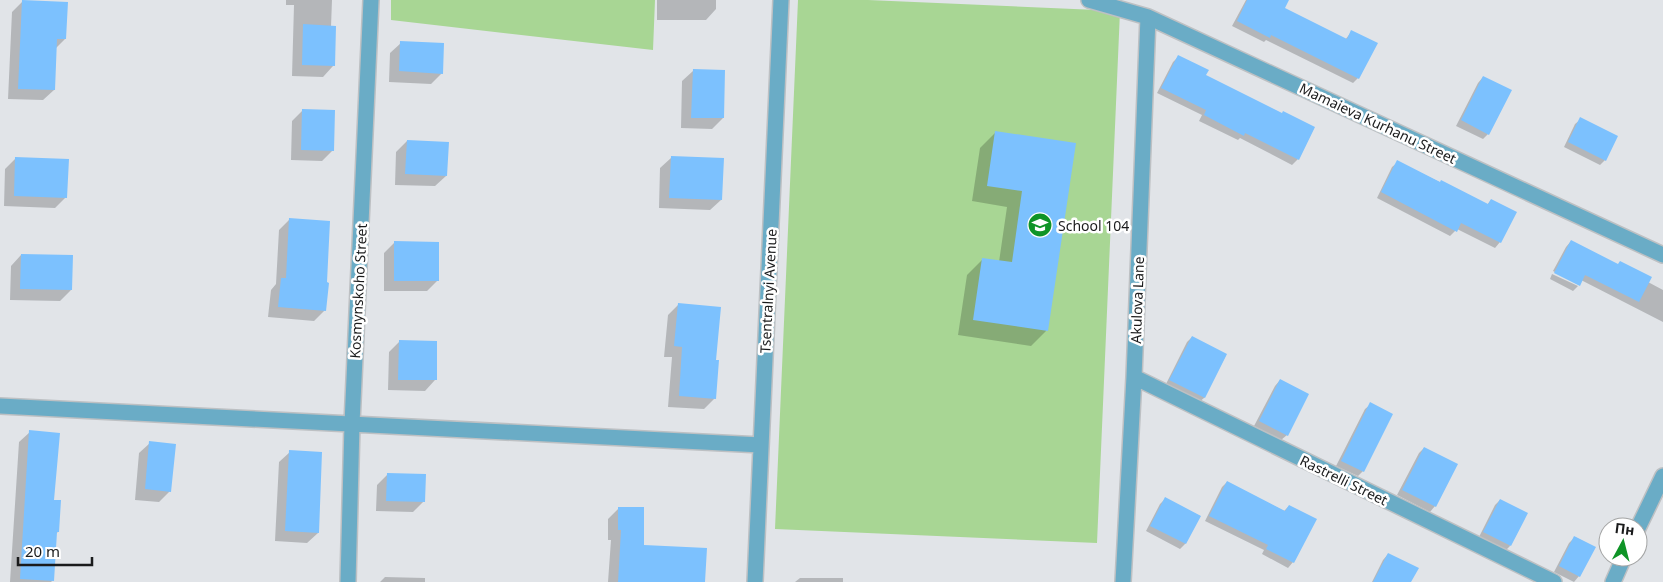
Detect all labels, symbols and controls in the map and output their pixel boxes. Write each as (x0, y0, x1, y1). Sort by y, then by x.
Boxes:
street label: Mamaieva Kurhanu Street (1297, 78, 1459, 168)
school or university icon: School 104 (1027, 212, 1053, 238)
place label: School 104 (1058, 216, 1129, 235)
street label: Kosmynskoho Street (345, 223, 371, 359)
street label: Tsentralnyi Avenue (755, 228, 781, 354)
street label: Akulova Lane (1126, 256, 1148, 344)
street label: Rastrelli Street (1297, 451, 1391, 509)
north arrow (1598, 517, 1648, 567)
text: Пн (1614, 518, 1636, 539)
scale bar (18, 534, 91, 566)
text: 20 m (25, 541, 60, 561)

